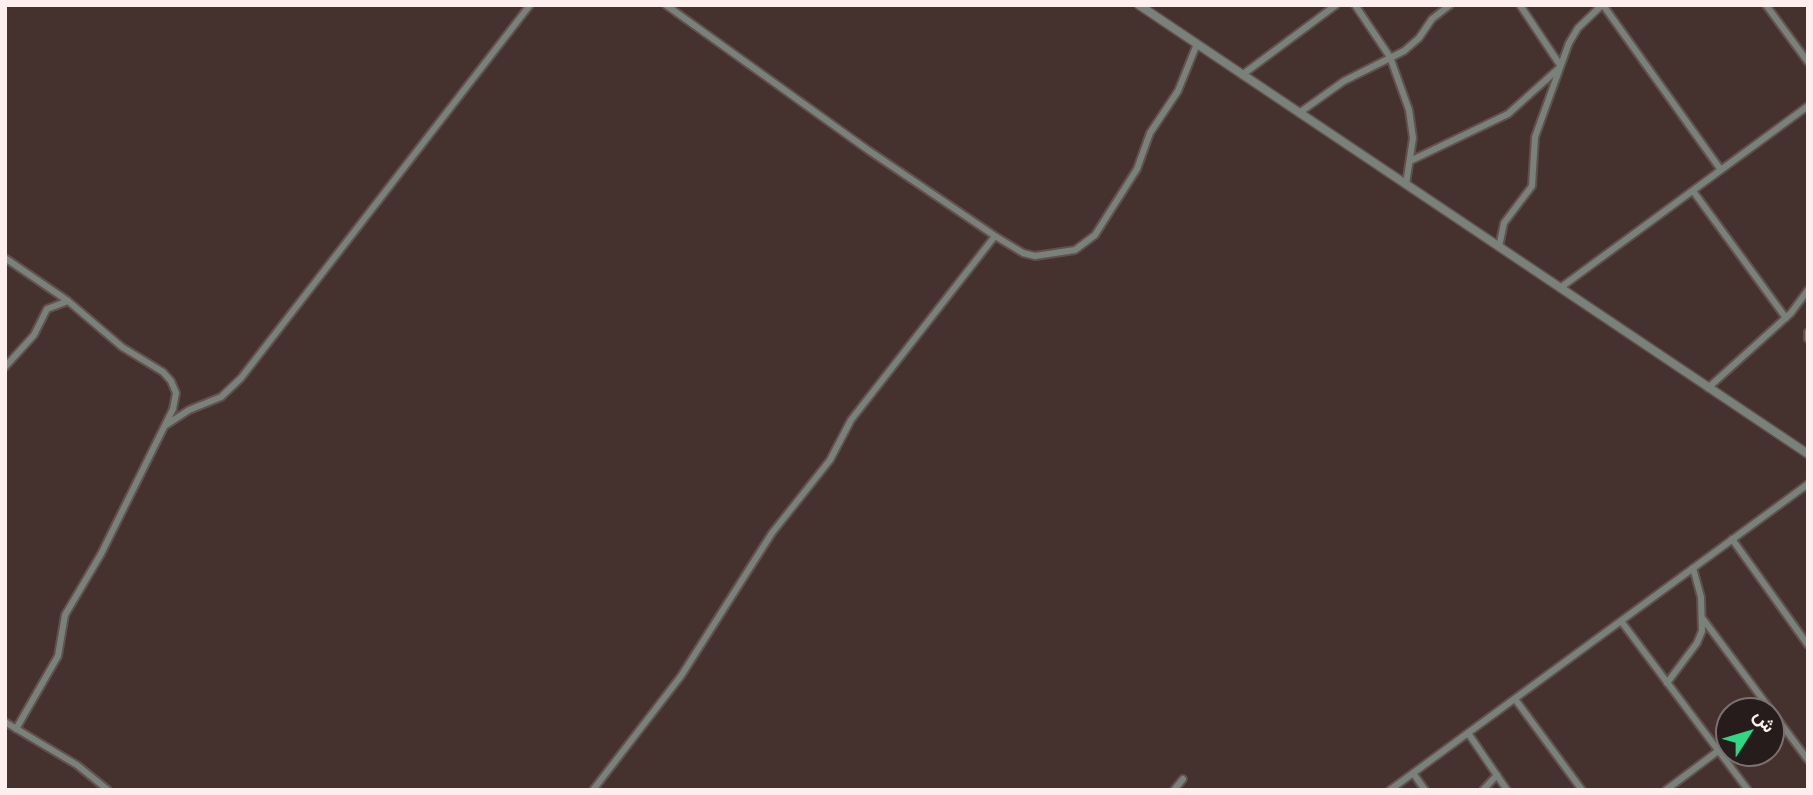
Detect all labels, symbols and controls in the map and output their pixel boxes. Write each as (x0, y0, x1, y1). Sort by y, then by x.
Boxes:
north arrow (1715, 697, 1785, 767)
text: ش (1747, 702, 1784, 738)

